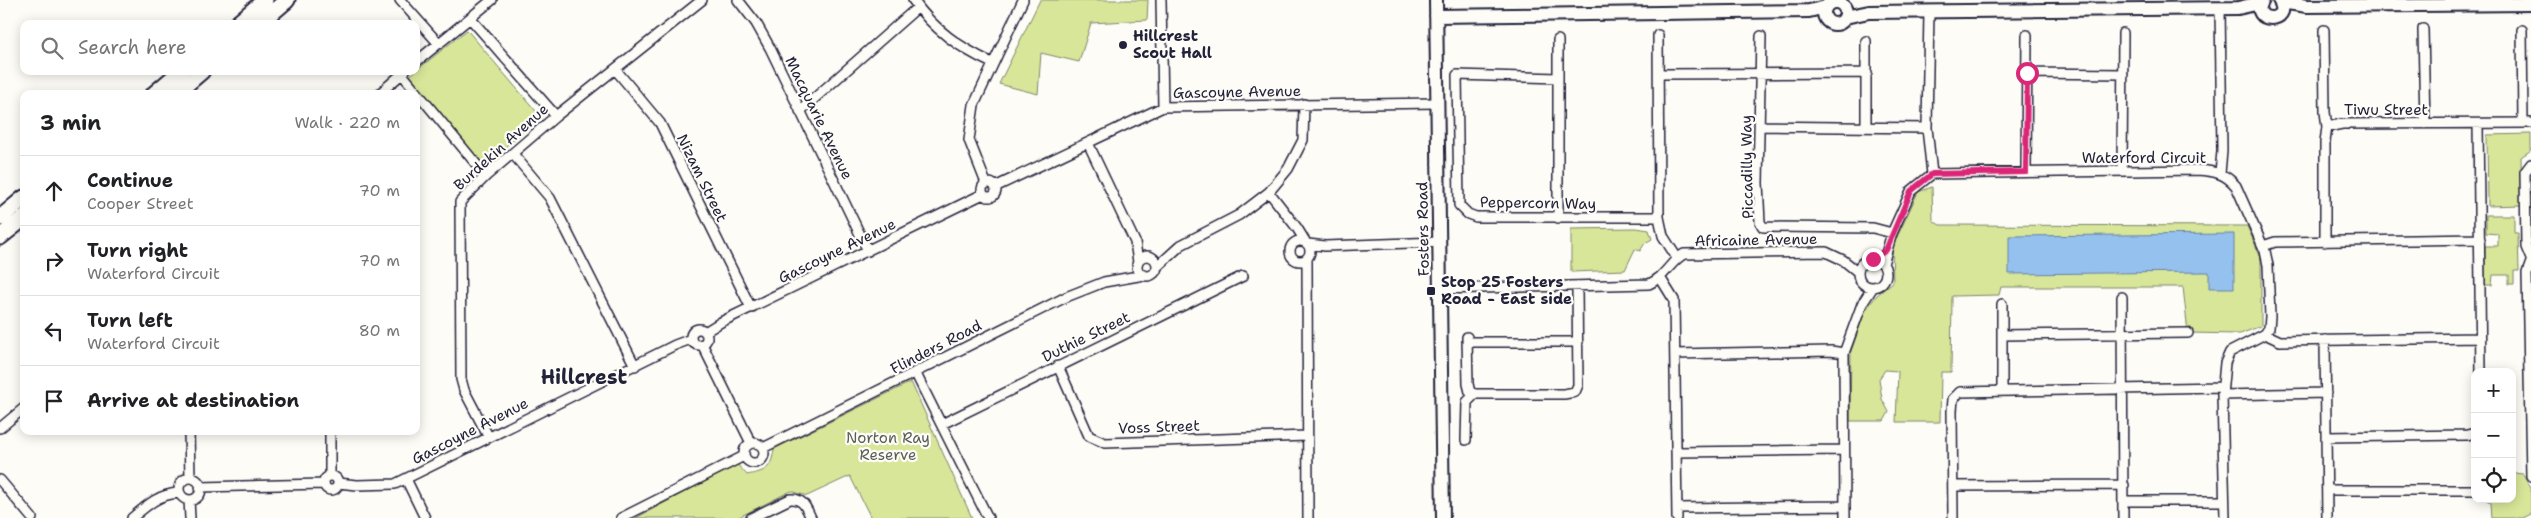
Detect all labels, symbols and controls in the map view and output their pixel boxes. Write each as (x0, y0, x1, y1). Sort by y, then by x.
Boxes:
search box (20, 20, 420, 75)
place label: Hillcrest Scout Hall (1133, 26, 1212, 63)
icon: search (38, 34, 66, 62)
text: Search here (78, 35, 187, 60)
marker: Hillcrest Scout Hall (1117, 39, 1129, 51)
street label: Macquarie Avenue (781, 53, 857, 183)
route start (2016, 62, 2039, 85)
street label: Gascoyne Avenue (1173, 81, 1301, 103)
street label: Burdekin Avenue (449, 99, 553, 195)
street label: Tiwu Street (2344, 100, 2428, 120)
text: 3 min (40, 109, 101, 137)
text: Walk · 220 m (294, 112, 400, 133)
street label: Piccadilly Way (1736, 115, 1758, 219)
street label: Nizam Street (672, 131, 732, 225)
street label: Waterford Circuit (2082, 148, 2206, 168)
text: Continue (87, 168, 173, 193)
icon: ahead (40, 177, 68, 205)
text: 70 m (359, 180, 400, 201)
street label: Fosters Road (1412, 181, 1434, 277)
street label: Peppercorn Way (1480, 192, 1596, 214)
text: Cooper Street (87, 193, 194, 214)
street label: Gascoyne Avenue (775, 214, 899, 288)
street label: Africaine Avenue (1694, 229, 1818, 251)
text: Turn right (87, 238, 188, 263)
icon: right (40, 247, 68, 275)
route end (1862, 248, 1885, 271)
text: 70 m (359, 250, 400, 271)
text: Waterford Circuit (87, 263, 220, 284)
place label: Stop 25 Fosters Road - East side (1441, 272, 1572, 309)
marker: Stop 25 Fosters Road - East side (1425, 285, 1437, 297)
street label: Duthie Street (1039, 307, 1133, 367)
text: Turn left (87, 308, 173, 333)
street label: Flinders Road (887, 315, 986, 379)
icon: left (40, 317, 68, 345)
text: 80 m (359, 320, 400, 341)
text: Waterford Circuit (87, 333, 220, 354)
district label: Hillcrest (541, 364, 628, 390)
map controls (2471, 368, 2516, 503)
button: + (2471, 368, 2516, 413)
icon: arrive (40, 387, 68, 415)
text: Arrive at destination (87, 388, 299, 413)
street label: Gascoyne Avenue (408, 393, 532, 469)
button: − (2471, 413, 2516, 458)
street label: Voss Street (1118, 416, 1200, 438)
park label: Norton Ray Reserve (846, 428, 930, 465)
button: locate (2471, 458, 2516, 503)

